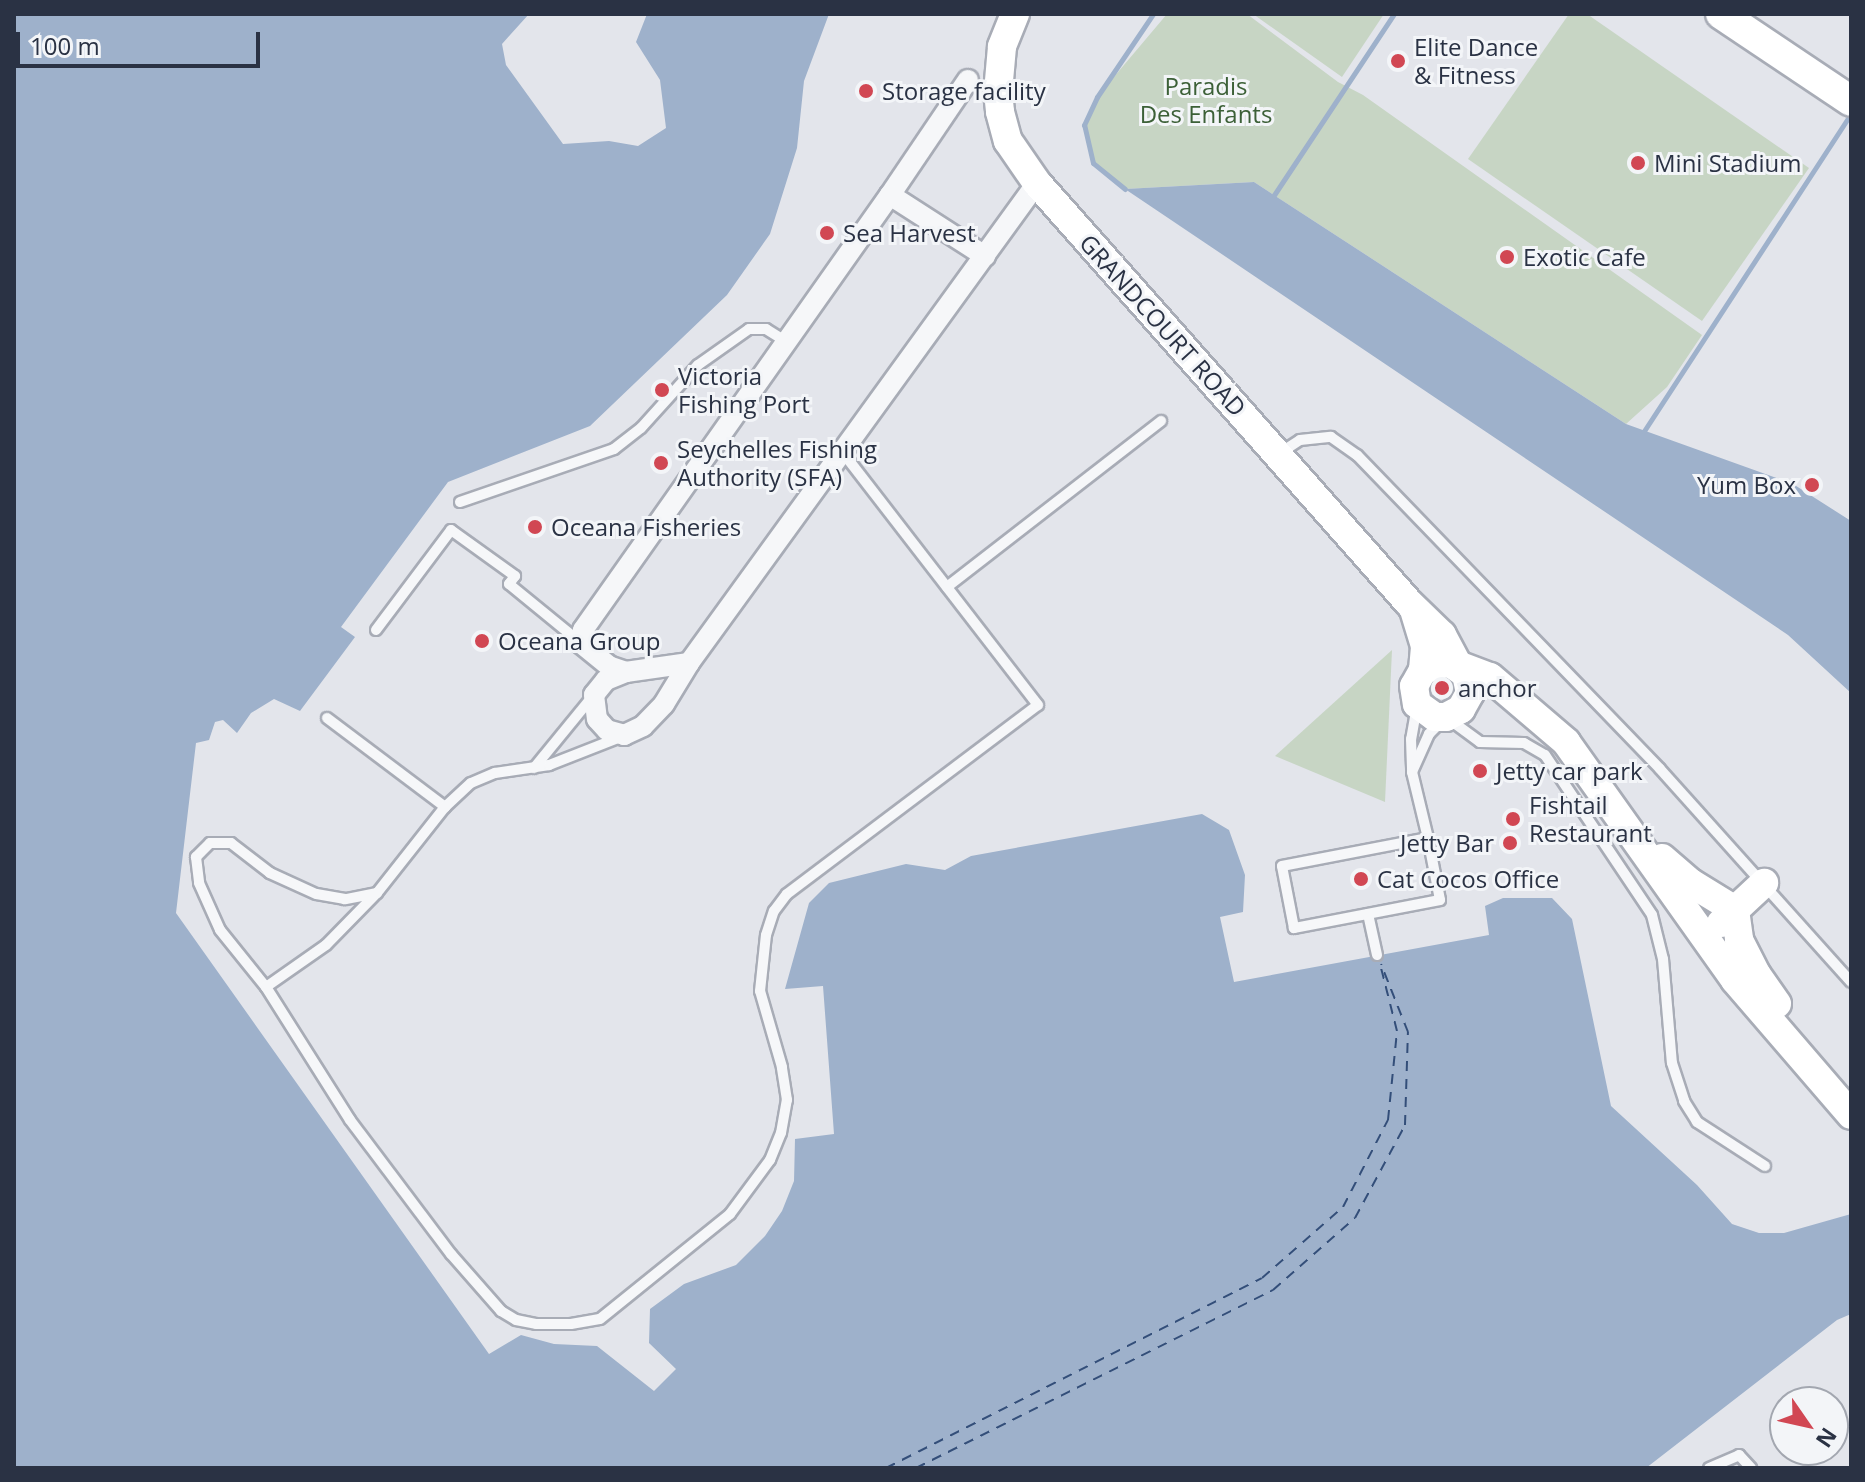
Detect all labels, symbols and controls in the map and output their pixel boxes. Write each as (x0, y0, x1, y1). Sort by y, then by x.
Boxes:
scale bar (20, 16, 264, 66)
text: 100 m (30, 29, 100, 62)
place label: Elite Dance & Fitness (1414, 33, 1538, 89)
marker: Elite Dance & Fitness (1389, 52, 1407, 70)
park label: Paradis Des Enfants (1140, 72, 1272, 128)
place label: Storage facility (882, 77, 1046, 105)
marker: Storage facility (857, 82, 875, 100)
place label: Mini Stadium (1654, 149, 1801, 177)
marker: Mini Stadium (1629, 154, 1647, 172)
place label: Sea Harvest (843, 219, 976, 247)
marker: Sea Harvest (818, 224, 836, 242)
street label: GRANDCOURT ROAD (1074, 228, 1252, 422)
place label: Exotic Cafe (1523, 243, 1646, 271)
marker: Exotic Cafe (1498, 248, 1516, 266)
place label: Victoria Fishing Port (678, 362, 810, 418)
marker: Victoria Fishing Port (653, 381, 671, 399)
place label: Seychelles Fishing Authority (SFA) (677, 435, 877, 491)
marker: Seychelles Fishing Authority (SFA) (652, 454, 670, 472)
place label: Yum Box (1697, 471, 1796, 499)
marker: Yum Box (1803, 476, 1821, 494)
place label: Oceana Fisheries (551, 513, 741, 541)
marker: Oceana Fisheries (526, 518, 544, 536)
place label: Oceana Group (498, 627, 660, 655)
marker: Oceana Group (473, 632, 491, 650)
place label: anchor (1458, 674, 1537, 702)
marker: anchor (1433, 679, 1451, 697)
place label: Jetty car park (1496, 757, 1643, 785)
marker: Jetty car park (1471, 762, 1489, 780)
place label: Fishtail Restaurant (1529, 791, 1652, 847)
marker: Fishtail Restaurant (1504, 810, 1522, 828)
place label: Jetty Bar (1400, 829, 1494, 857)
marker: Jetty Bar (1501, 834, 1519, 852)
place label: Cat Cocos Office (1377, 865, 1559, 893)
marker: Cat Cocos Office (1352, 870, 1370, 888)
north arrow (1769, 1386, 1849, 1466)
text: N (1810, 1422, 1845, 1454)

